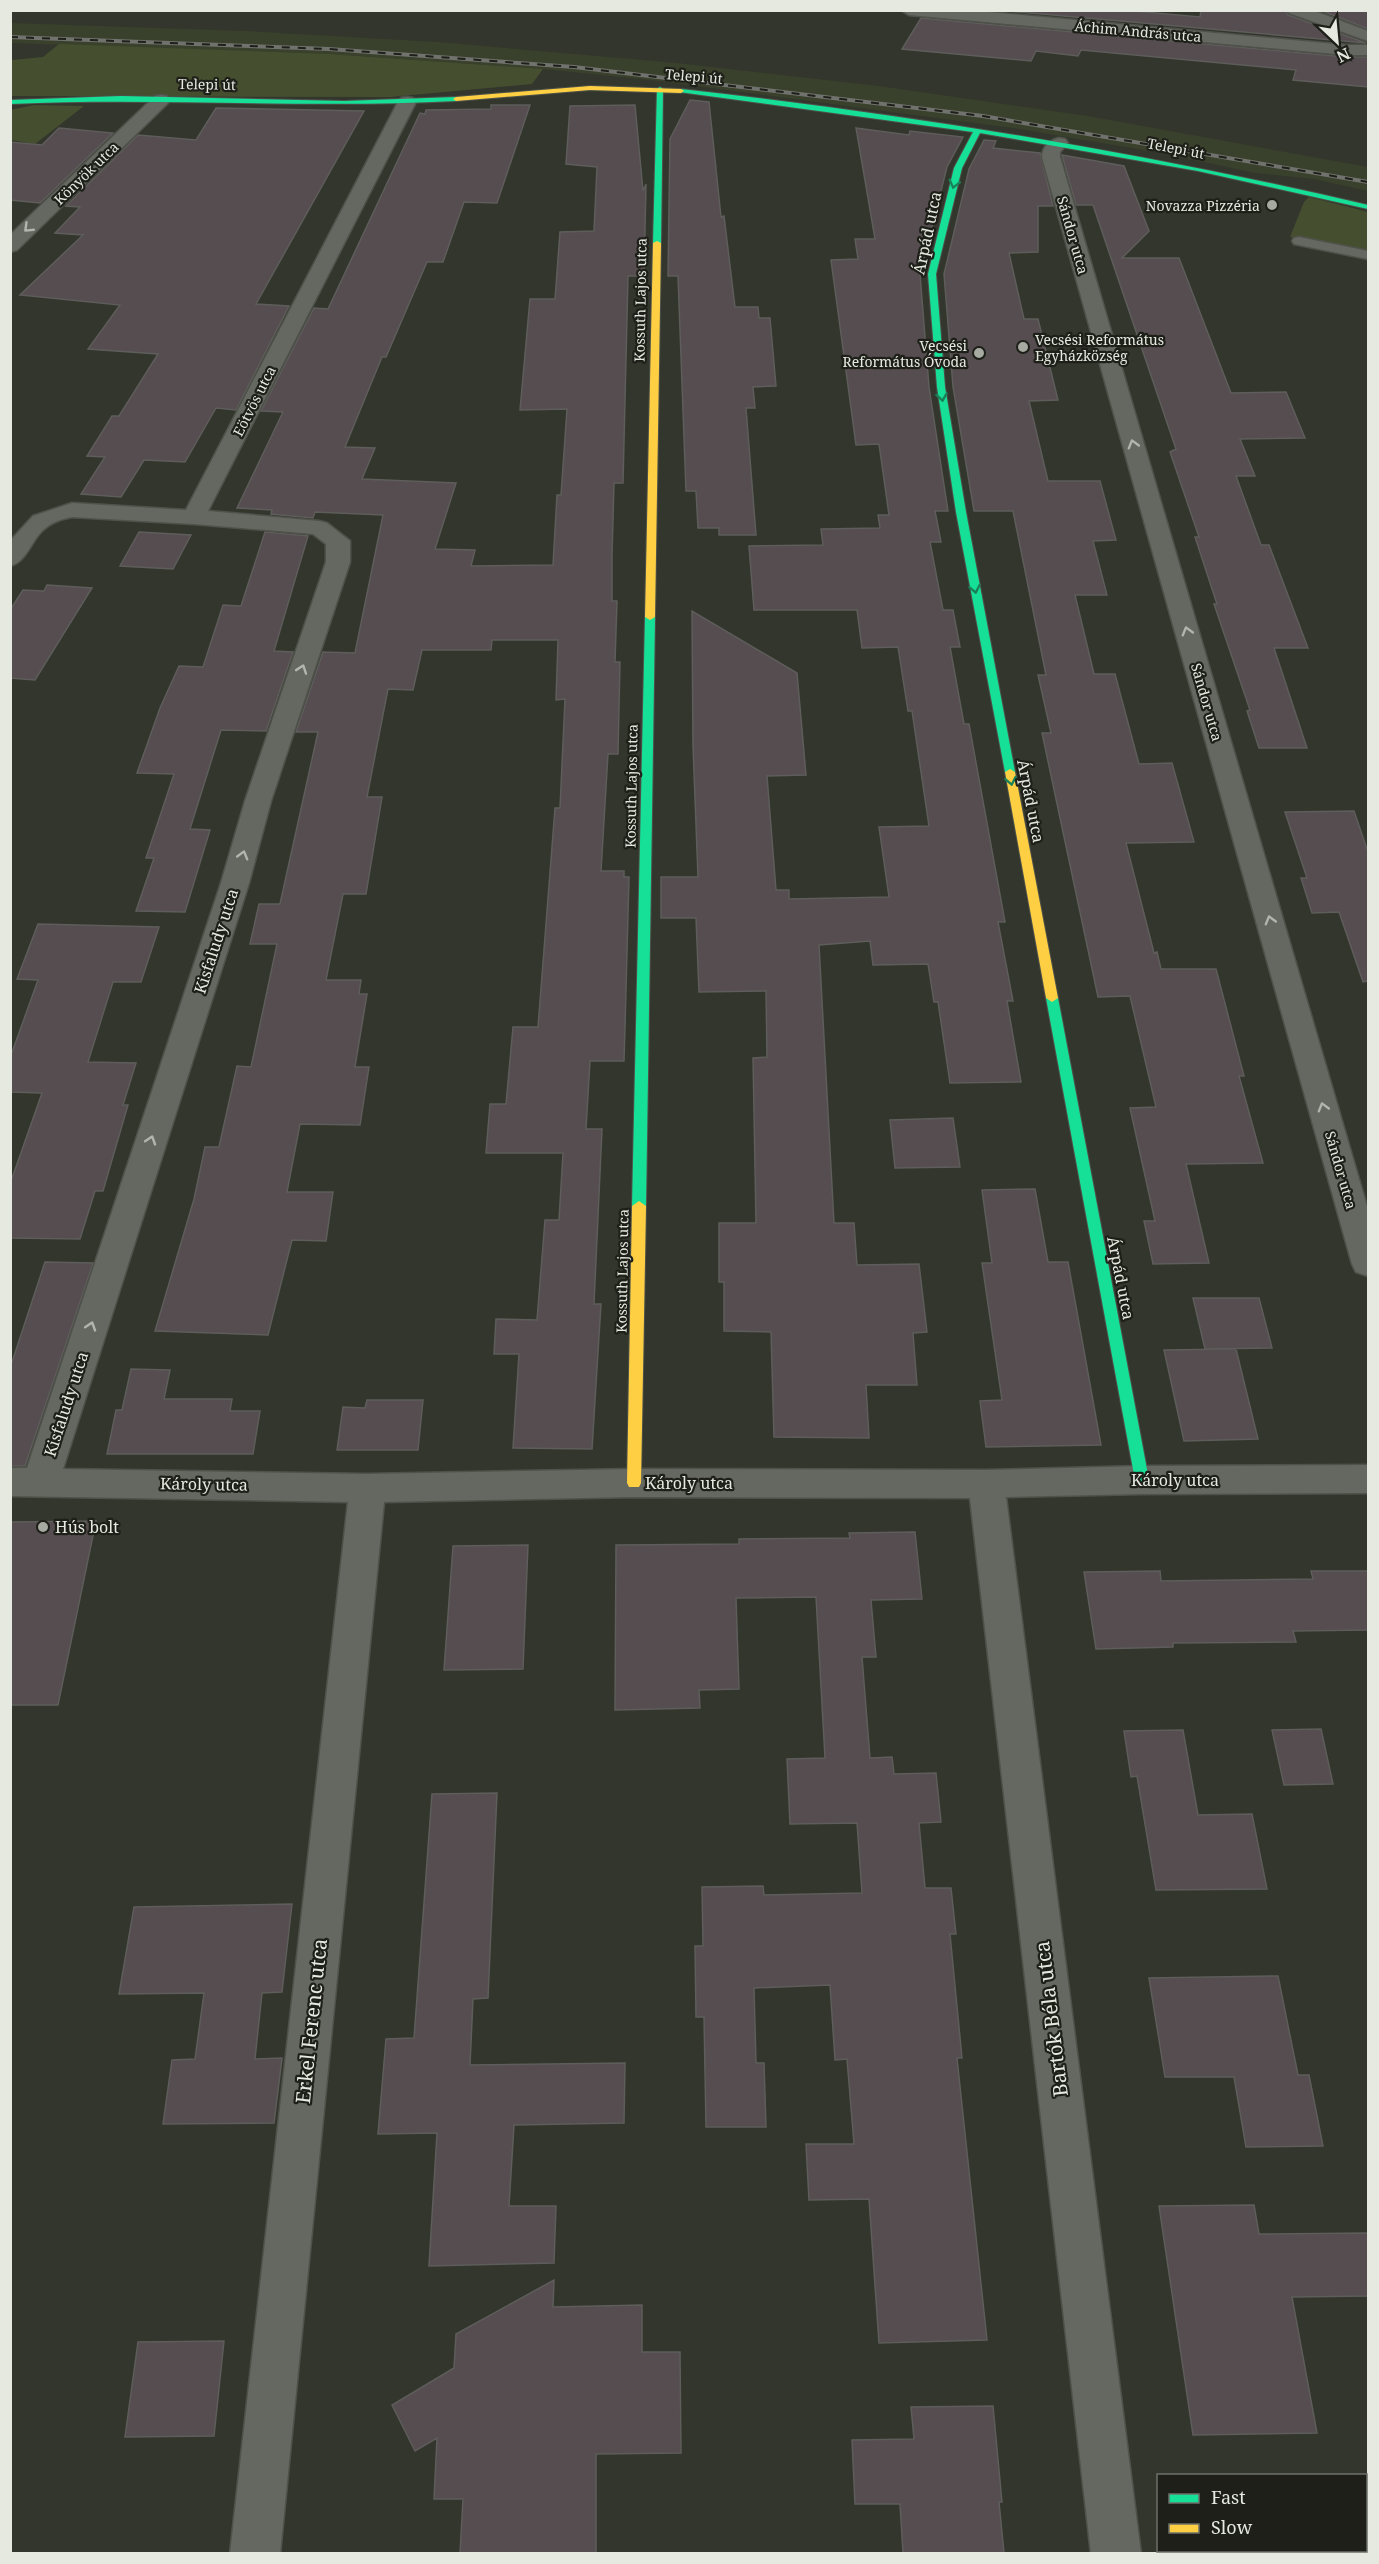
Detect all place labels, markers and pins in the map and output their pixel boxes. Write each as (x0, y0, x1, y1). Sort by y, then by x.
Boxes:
place label: Novazza Pizzéria (1146, 196, 1260, 215)
marker: Novazza Pizzéria (1265, 198, 1279, 212)
place label: Vecsési Református Egyházközség (1035, 330, 1164, 365)
place label: Vecsési Református Óvoda (843, 336, 968, 371)
marker: Vecsési Református Egyházközség (1016, 340, 1030, 354)
marker: Vecsési Református Óvoda (972, 346, 986, 360)
place label: Hús bolt (55, 1516, 119, 1538)
marker: Hús bolt (36, 1520, 50, 1534)

